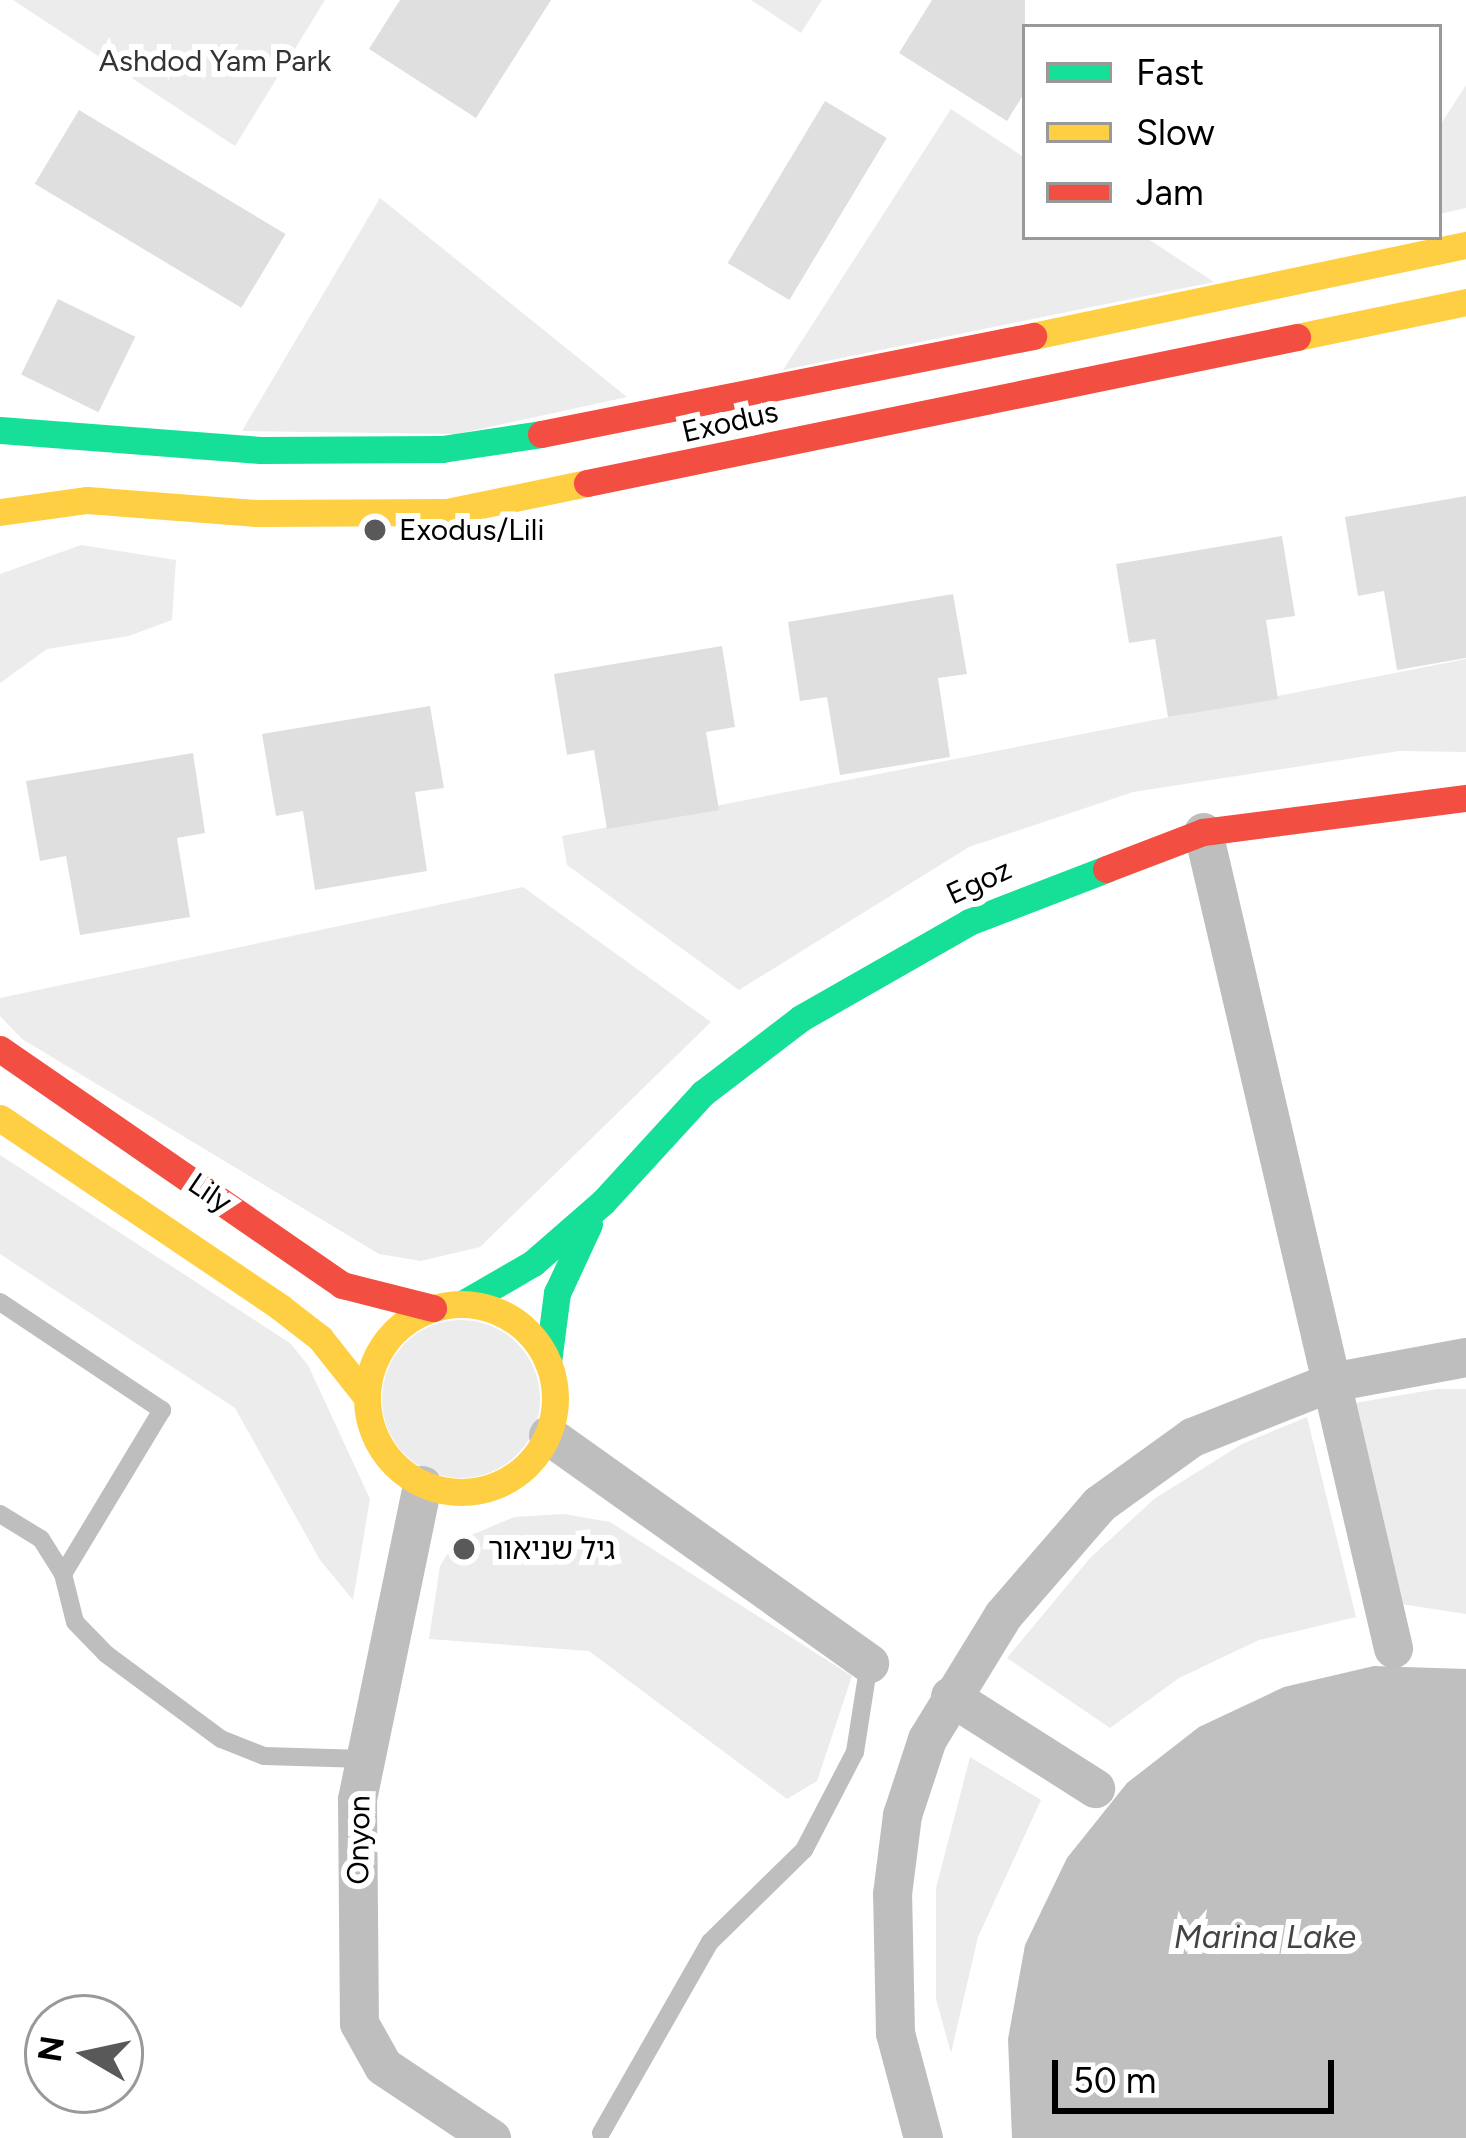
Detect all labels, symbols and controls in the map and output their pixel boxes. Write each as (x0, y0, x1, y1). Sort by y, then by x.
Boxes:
legend (1022, 24, 1442, 240)
park label: Ashdod Yam Park (99, 43, 331, 79)
text: Fast (1136, 51, 1204, 94)
text: Slow (1136, 111, 1215, 154)
text: Jam (1136, 171, 1204, 214)
street label: Exodus (678, 393, 782, 451)
place label: Exodus/Lili (399, 512, 544, 548)
marker: Exodus/Lili (362, 517, 388, 543)
street label: Egoz (941, 851, 1017, 913)
street label: Lily (181, 1166, 239, 1220)
place label: גיל שניאור (488, 1531, 615, 1567)
marker: גיל שניאור (451, 1536, 477, 1562)
street label: Onyon (340, 1795, 378, 1885)
water label: Marina Lake (1174, 1917, 1356, 1957)
north arrow (24, 1994, 144, 2114)
text: N (30, 2033, 72, 2064)
scale bar (1058, 2036, 1340, 2110)
text: 50 m (1073, 2059, 1156, 2102)

